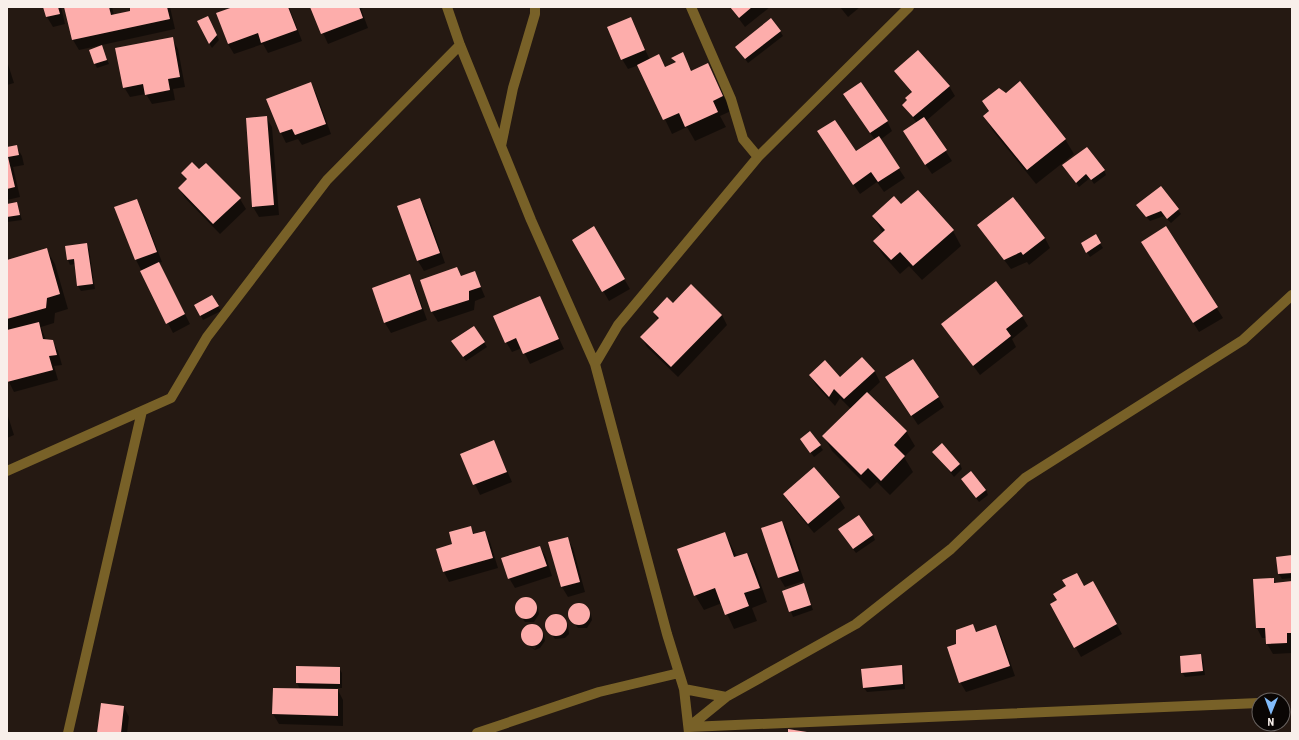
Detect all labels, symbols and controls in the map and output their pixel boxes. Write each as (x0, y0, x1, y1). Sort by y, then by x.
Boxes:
north arrow (1251, 692, 1291, 732)
text: N (1267, 715, 1274, 728)

